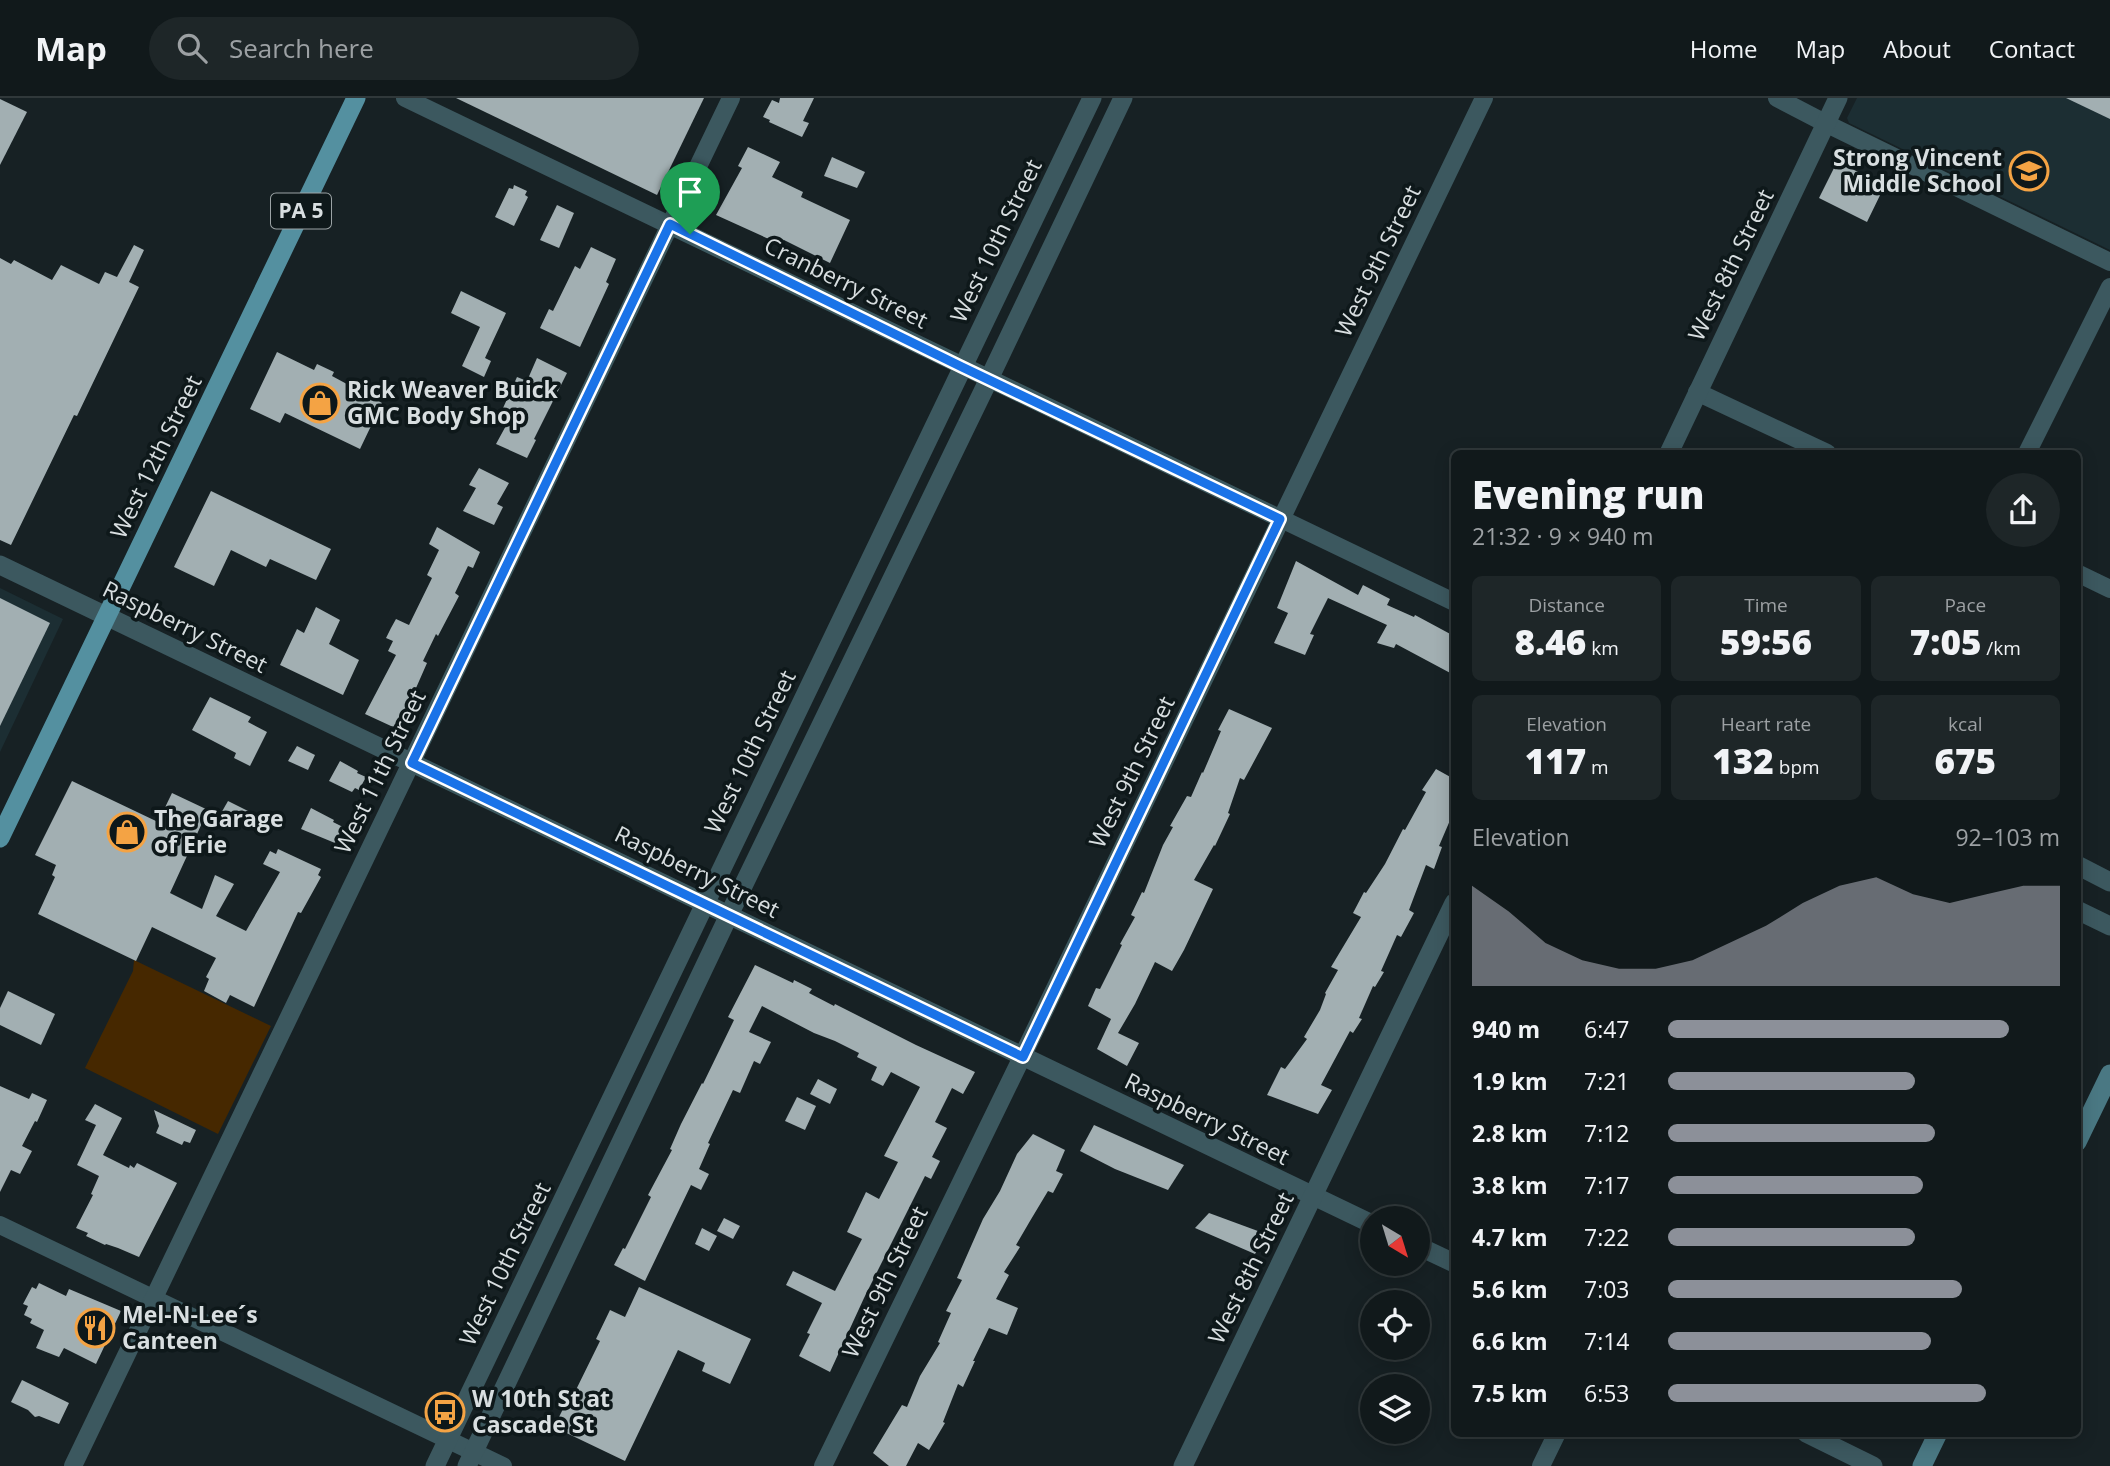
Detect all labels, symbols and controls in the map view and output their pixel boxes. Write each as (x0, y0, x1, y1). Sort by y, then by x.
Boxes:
search box (149, 17, 639, 80)
text: Map (35, 26, 107, 71)
icon: search (173, 29, 211, 67)
text: Search here (229, 30, 374, 66)
text: Home (1690, 32, 1758, 65)
text: Map (1796, 32, 1845, 65)
text: About (1883, 32, 1951, 65)
text: Contact (1989, 32, 2075, 65)
place label: Strong Vincent Middle School (1833, 141, 2002, 199)
school or university icon: Strong Vincent Middle School (2008, 150, 2050, 192)
street label: West 10th Street (942, 154, 1049, 328)
pin (660, 162, 720, 234)
icon: arrive (671, 173, 709, 211)
street label: West 9th Street (1327, 179, 1428, 342)
street label: West 8th Street (1680, 183, 1781, 346)
road number: PA 5 (271, 194, 331, 228)
street label: Cranberry Street (759, 229, 934, 336)
street label: West 12th Street (102, 370, 209, 544)
place label: Rick Weaver Buick GMC Body Shop (347, 373, 558, 431)
shop icon: Rick Weaver Buick GMC Body Shop (299, 382, 341, 424)
text: Evening run (1472, 468, 1704, 520)
button: share (1986, 473, 2060, 547)
text: 21:32 · 9 × 940 m (1472, 520, 1654, 552)
street label: Raspberry Street (98, 572, 273, 680)
text: Distance (1528, 592, 1605, 618)
text: Time (1744, 592, 1788, 618)
text: Pace (1944, 592, 1986, 618)
text: 8.46 (1515, 618, 1586, 665)
text: 59:56 (1720, 618, 1812, 665)
text: 7:05 (1910, 618, 1981, 665)
text: km (1586, 635, 1619, 661)
text: /km (1981, 635, 2021, 661)
street label: West 10th Street (696, 665, 803, 839)
street label: West 11th Street (326, 685, 433, 859)
street label: West 9th Street (1081, 690, 1182, 853)
text: Elevation (1526, 711, 1607, 737)
text: Heart rate (1721, 711, 1811, 737)
text: kcal (1948, 711, 1983, 737)
text: 117 (1525, 737, 1586, 784)
text: 132 (1712, 737, 1774, 784)
text: 675 (1935, 737, 1996, 784)
text: m (1586, 754, 1609, 780)
text: bpm (1774, 754, 1820, 780)
place label: The Garage of Erie (154, 802, 283, 860)
shop icon: The Garage of Erie (106, 811, 148, 853)
street label: Raspberry Street (610, 817, 785, 925)
text: Elevation (1472, 821, 1570, 853)
text: 92–103 m (1955, 821, 2060, 853)
text: 940 m (1472, 1013, 1540, 1045)
text: 6:47 (1584, 1013, 1630, 1045)
street label: Raspberry Street (1120, 1064, 1295, 1172)
text: 1.9 km (1472, 1065, 1548, 1097)
text: 7:21 (1584, 1065, 1630, 1097)
text: 2.8 km (1472, 1117, 1548, 1149)
text: 7:12 (1584, 1117, 1630, 1149)
text: 3.8 km (1472, 1169, 1548, 1201)
text: 7:17 (1584, 1169, 1630, 1201)
street label: West 10th Street (451, 1177, 558, 1351)
street label: West 8th Street (1200, 1186, 1301, 1349)
street label: West 9th Street (834, 1200, 935, 1363)
north arrow (1360, 1206, 1430, 1276)
map controls (1360, 1206, 1430, 1444)
text: 4.7 km (1472, 1221, 1548, 1253)
text: 7:22 (1584, 1221, 1630, 1253)
text: 5.6 km (1472, 1273, 1548, 1305)
text: 7:03 (1584, 1273, 1630, 1305)
button: locate (1360, 1290, 1430, 1360)
place label: Mel-N-Lee´s Canteen (122, 1298, 258, 1356)
restaurant icon: Mel-N-Lee´s Canteen (74, 1307, 116, 1349)
text: 6.6 km (1472, 1325, 1548, 1357)
text: 7:14 (1584, 1325, 1630, 1357)
button: layers (1360, 1374, 1430, 1444)
text: 7.5 km (1472, 1377, 1548, 1409)
text: 6:53 (1584, 1377, 1630, 1409)
place label: W 10th St at Cascade St (472, 1382, 610, 1440)
bus stop icon: W 10th St at Cascade St (424, 1391, 466, 1433)

